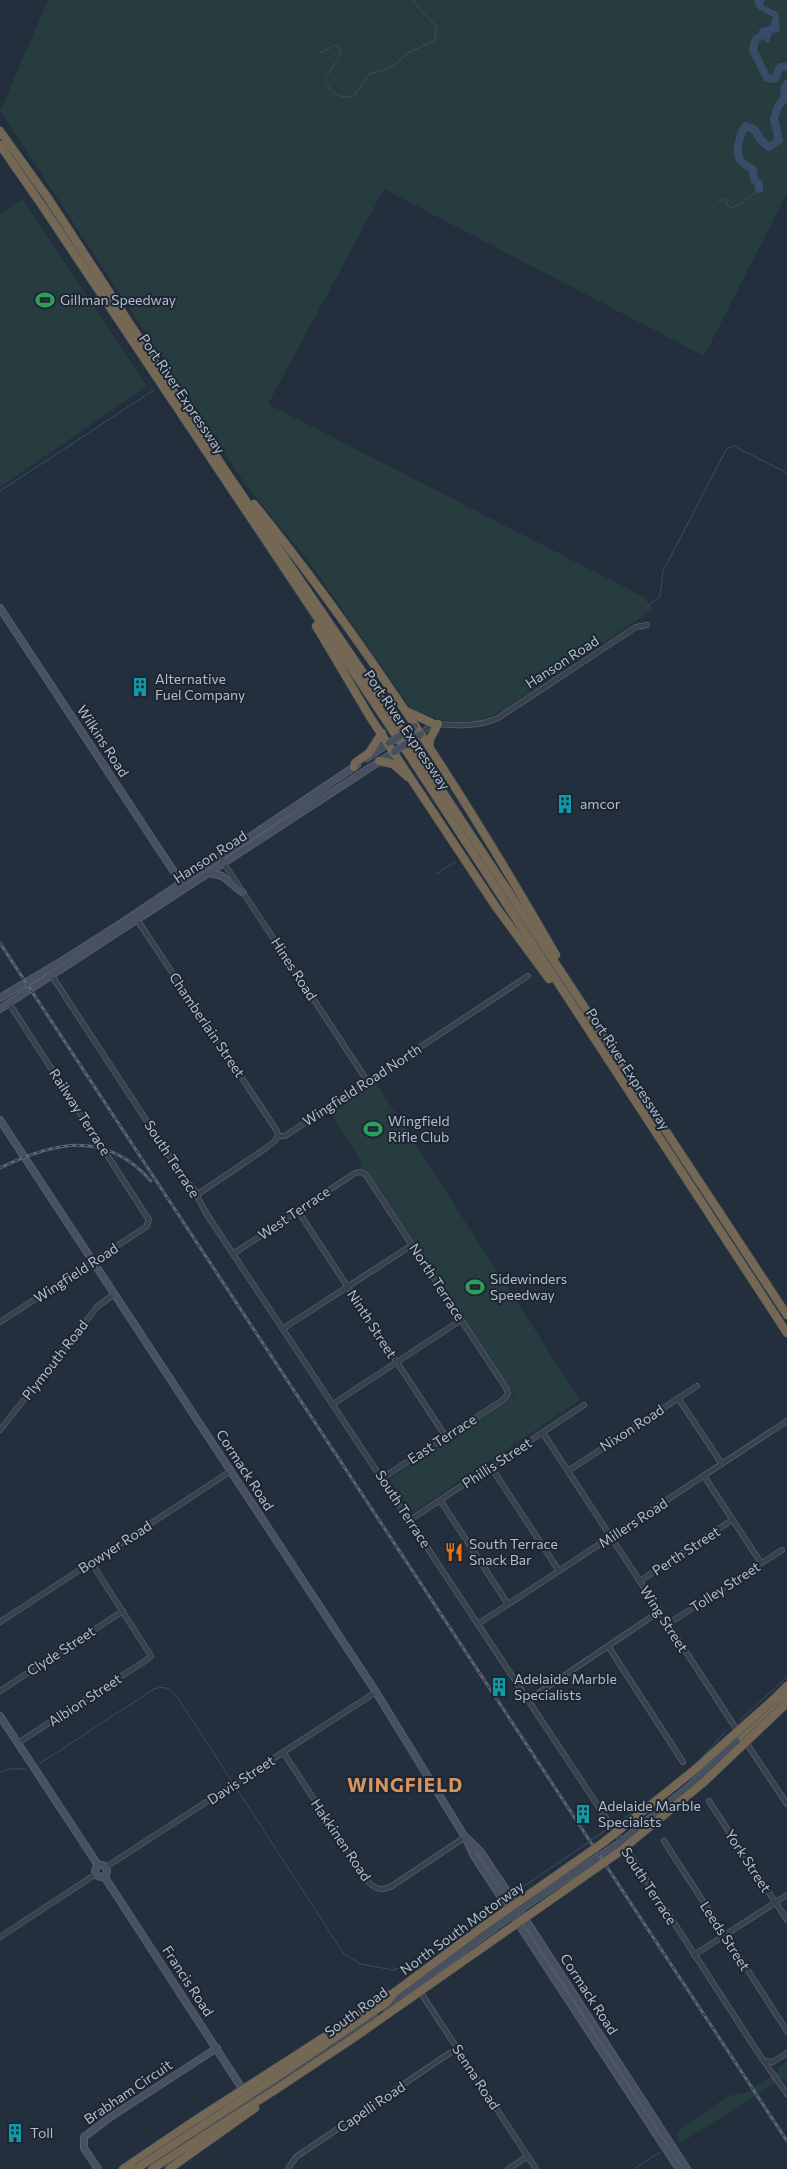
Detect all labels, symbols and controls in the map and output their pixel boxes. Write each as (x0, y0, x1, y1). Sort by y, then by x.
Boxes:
sports icon: Gillman Speedway (34, 289, 56, 311)
place label: Gillman Speedway (60, 291, 176, 308)
street label: Port River Expressway (136, 330, 229, 457)
street label: Hanson Road (522, 632, 602, 692)
street label: Port River Expressway (361, 666, 454, 793)
place label: Alternative Fuel Company (155, 670, 245, 703)
building icon: Alternative Fuel Company (129, 676, 151, 698)
street label: Wilkins Road (74, 702, 133, 780)
building icon: amcor (554, 793, 576, 815)
place label: amcor (580, 795, 621, 812)
street label: Hanson Road (170, 827, 250, 887)
street label: Hines Road (268, 934, 321, 1003)
street label: Chamberlain Street (166, 969, 249, 1081)
street label: Port River Expressway (583, 1005, 674, 1133)
street label: Wingfield Road North (299, 1040, 424, 1129)
street label: Railway Terrace (46, 1065, 115, 1158)
place label: Wingfield Rifle Club (388, 1112, 450, 1145)
street label: South Terrace (141, 1117, 204, 1201)
sports icon: Wingfield Rifle Club (362, 1118, 384, 1140)
street label: West Terrace (254, 1182, 333, 1243)
street label: Wingfield Road (30, 1239, 121, 1306)
street label: North Terrace (406, 1240, 469, 1324)
place label: Sidewinders Speedway (490, 1270, 567, 1303)
sports icon: Sidewinders Speedway (464, 1276, 486, 1298)
street label: Ninth Street (344, 1286, 401, 1361)
street label: Plymouth Road (18, 1316, 91, 1403)
street label: Nixon Road (596, 1401, 667, 1455)
street label: East Terrace (404, 1410, 479, 1467)
street label: Cormack Road (213, 1426, 278, 1513)
street label: Phillis Street (459, 1434, 535, 1491)
street label: South Terrace (372, 1467, 435, 1551)
street label: Millers Road (595, 1494, 670, 1551)
street label: Bowyer Road (75, 1517, 154, 1577)
street label: Perth Street (649, 1522, 723, 1579)
place label: South Terrace Snack Bar (469, 1535, 558, 1568)
restaurant icon: South Terrace Snack Bar (443, 1541, 465, 1563)
street label: Tolley Street (687, 1558, 763, 1616)
street label: Wing Street (637, 1582, 692, 1655)
street label: Clyde Street (23, 1622, 98, 1679)
street label: Albion Street (45, 1670, 125, 1730)
place label: Adelaide Marble Specialists (514, 1670, 617, 1703)
building icon: Adelaide Marble Specialists (488, 1676, 510, 1698)
street label: Davis Street (204, 1751, 278, 1808)
district label: WINGFIELD (347, 1773, 463, 1796)
street label: Hakkinen Road (308, 1795, 375, 1884)
place label: Adelaide Marble Specialsts (598, 1797, 701, 1830)
building icon: Adelaide Marble Specialsts (572, 1803, 594, 1825)
street label: York Street (722, 1826, 775, 1896)
street label: South Terrace (618, 1844, 681, 1928)
street label: North South Motorway (397, 1877, 527, 1978)
street label: Leeds Street (697, 1898, 754, 1974)
street label: Francis Road (159, 1942, 218, 2019)
street label: Cormack Road (557, 1950, 622, 2037)
street label: South Road (321, 1983, 390, 2040)
street label: Senna Road (449, 2041, 504, 2113)
street label: Brabham Circuit (80, 2056, 175, 2127)
street label: Capelli Road (333, 2078, 408, 2136)
building icon: Toll (4, 2122, 26, 2144)
place label: Toll (30, 2124, 53, 2141)

